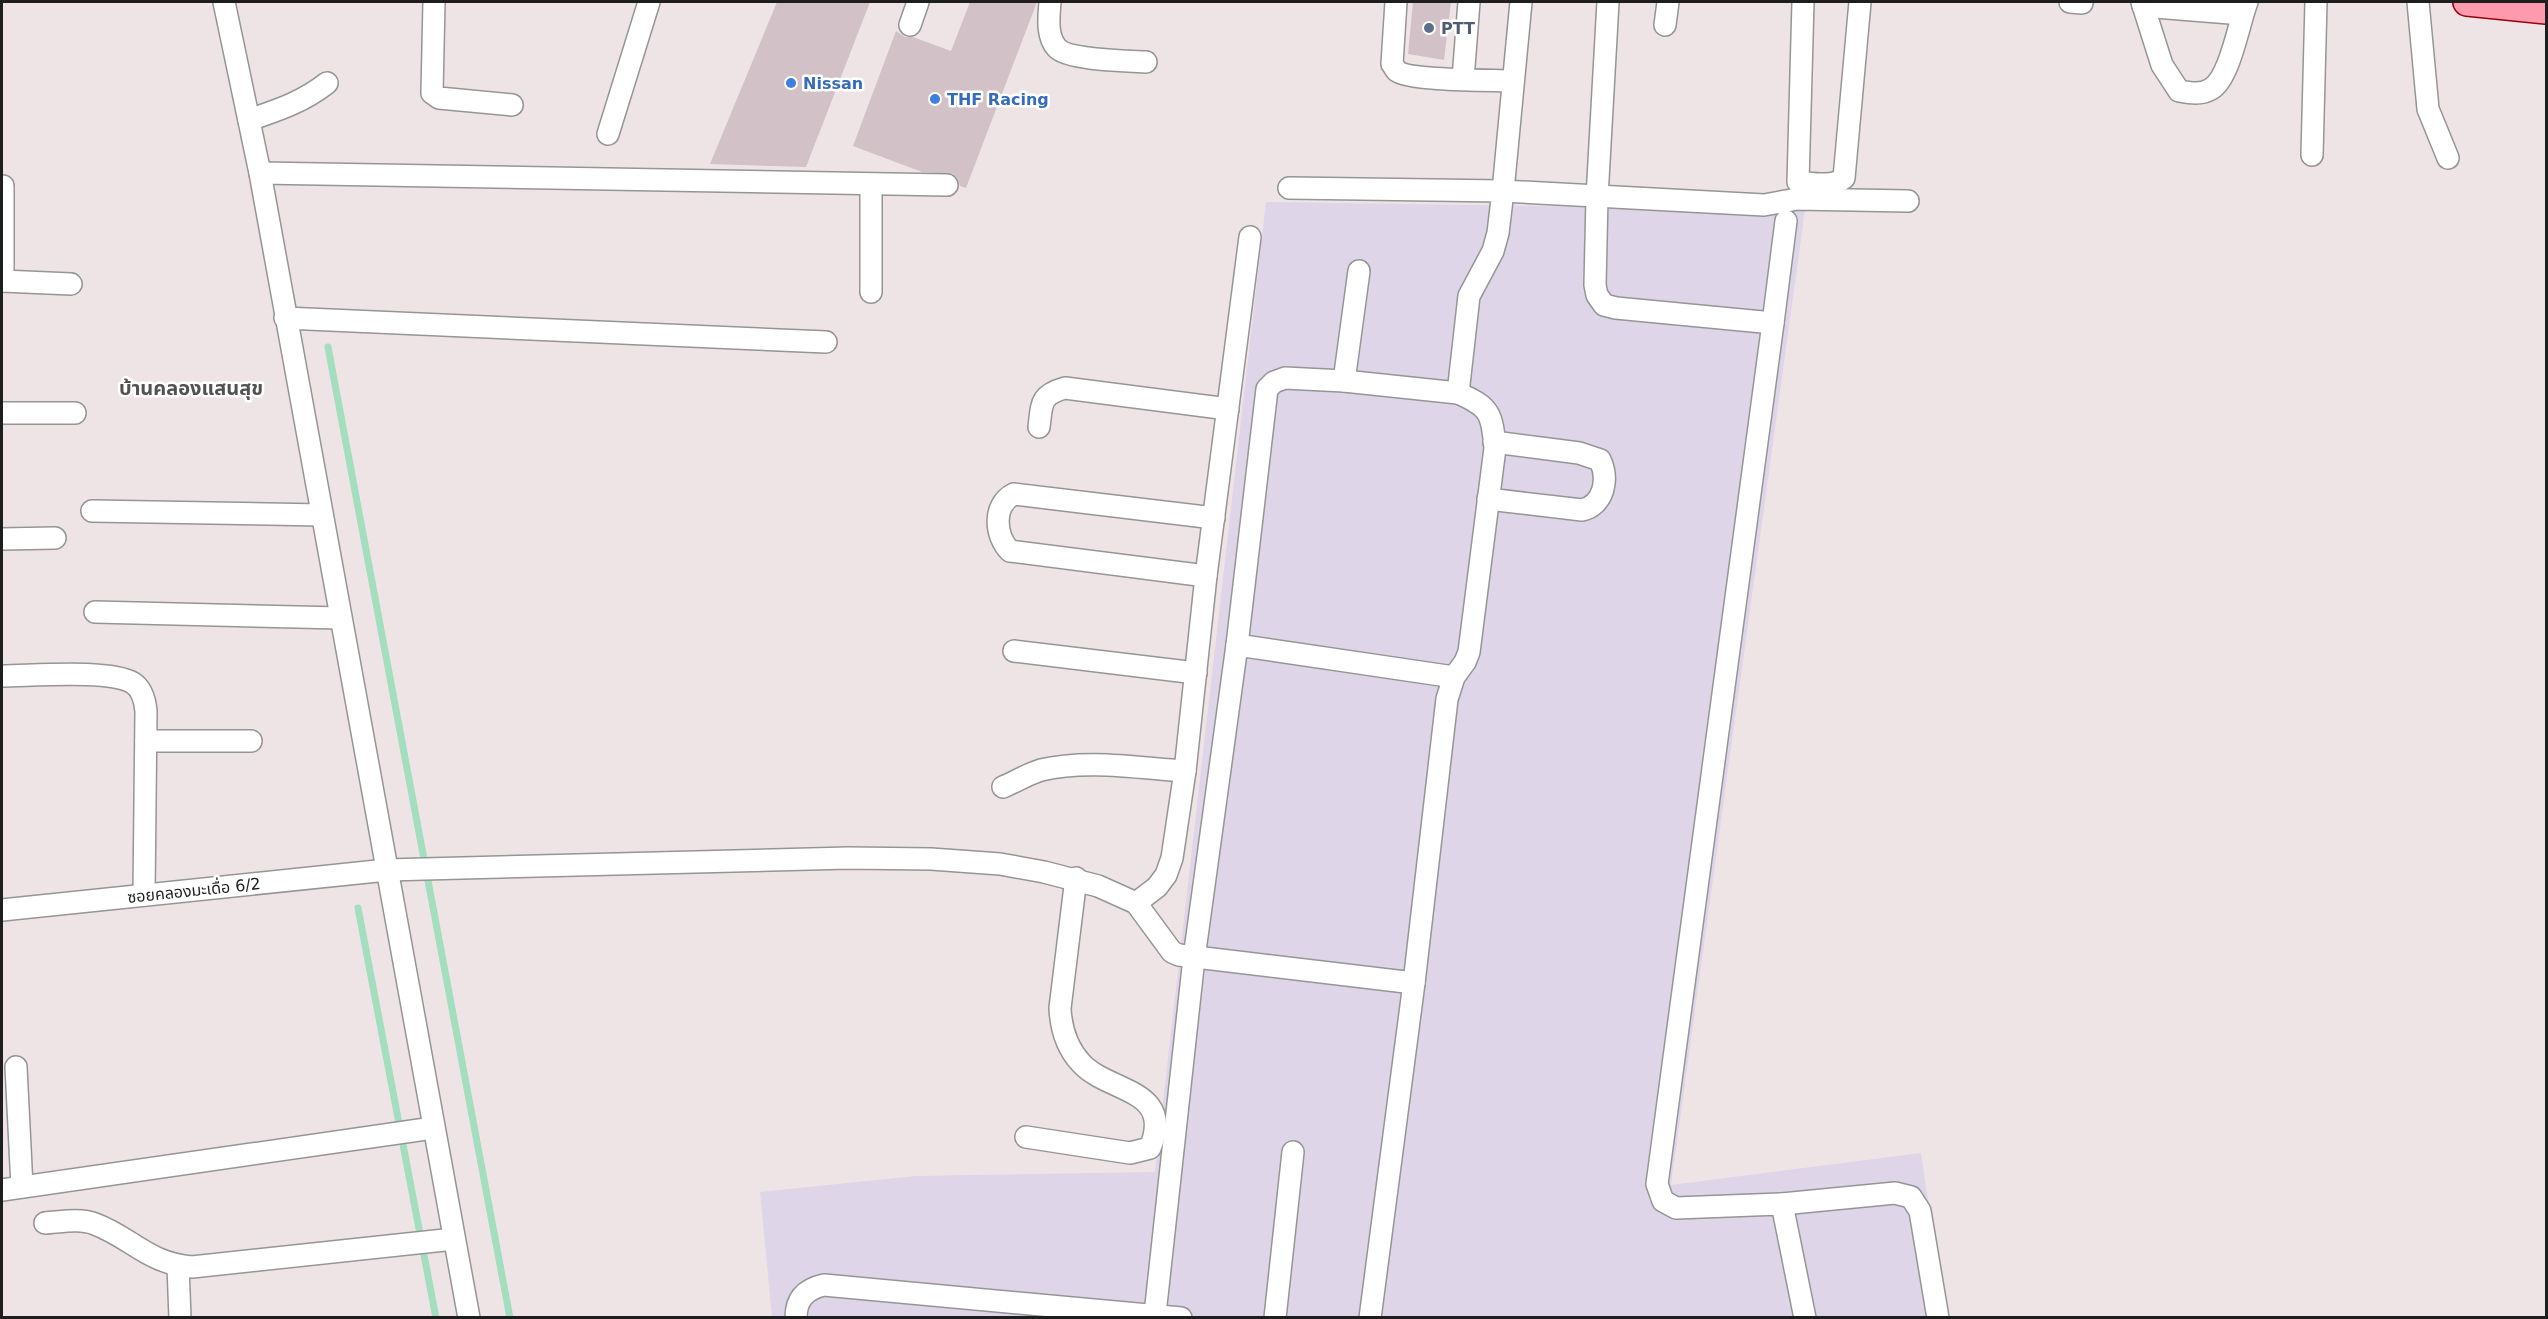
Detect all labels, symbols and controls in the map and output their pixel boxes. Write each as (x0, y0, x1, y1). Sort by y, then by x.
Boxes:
place label: PTT (1441, 19, 1475, 38)
marker: PTT (1422, 21, 1436, 35)
place label: Nissan (803, 74, 863, 93)
marker: Nissan (784, 76, 798, 90)
place label: THF Racing (947, 90, 1049, 109)
marker: THF Racing (928, 92, 942, 106)
district label: บ้านคลองแสนสุข (119, 376, 263, 400)
street label: ซอยคลองมะเดื่อ 6/2 (126, 872, 262, 907)

